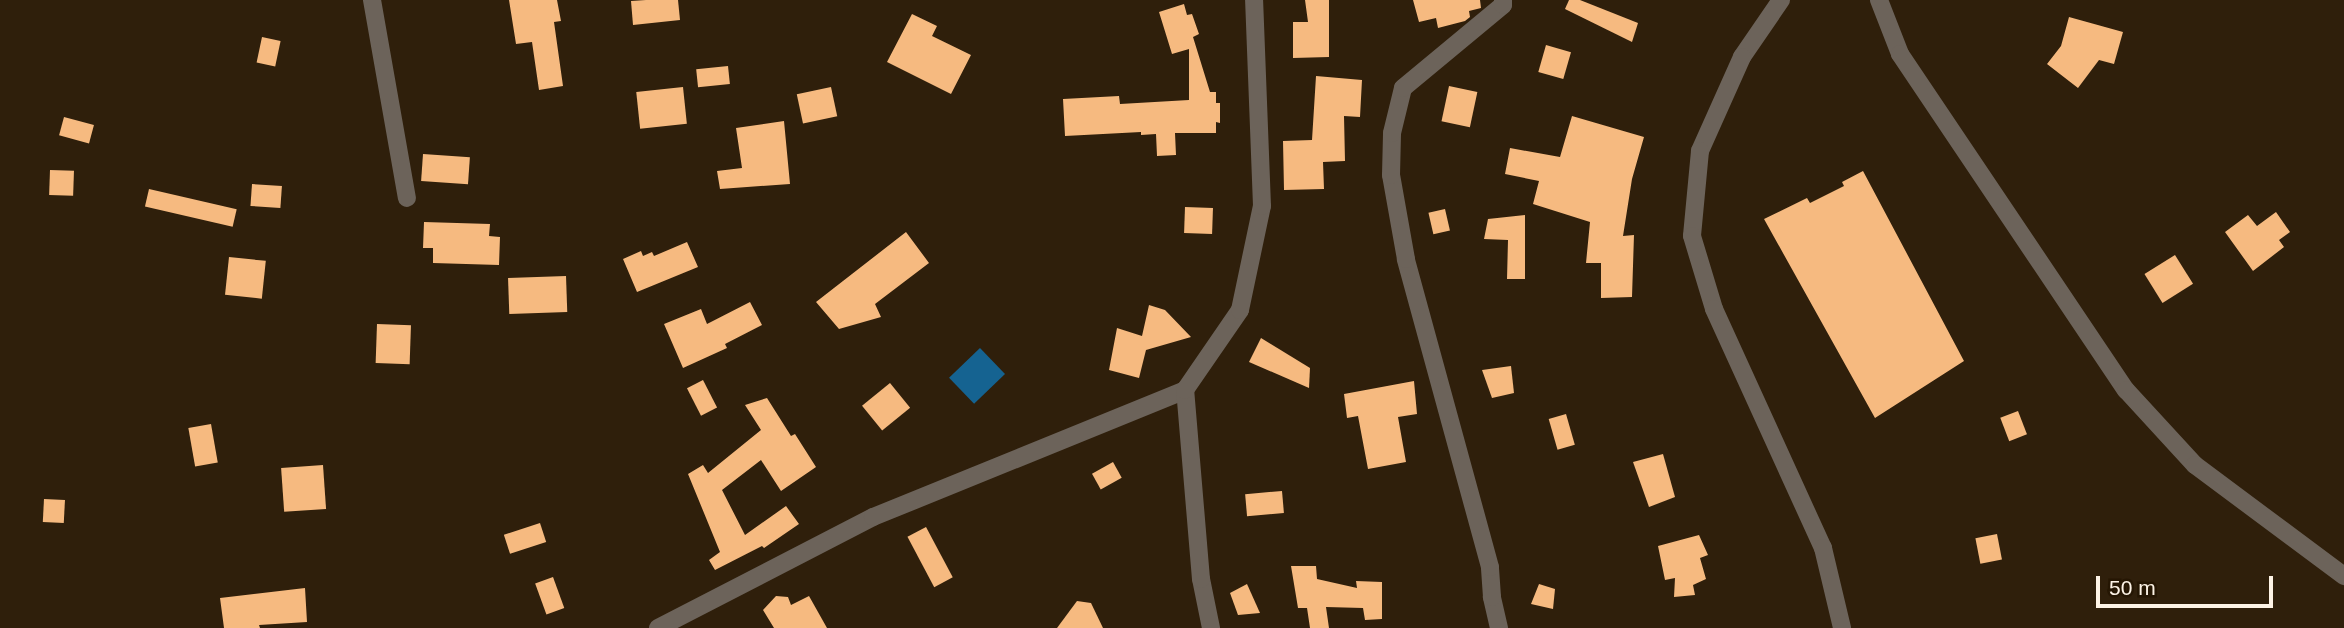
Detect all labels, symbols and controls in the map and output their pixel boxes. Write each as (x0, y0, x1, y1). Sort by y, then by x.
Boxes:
scale bar (2099, 562, 2276, 606)
text: 50 m (2109, 576, 2156, 599)

